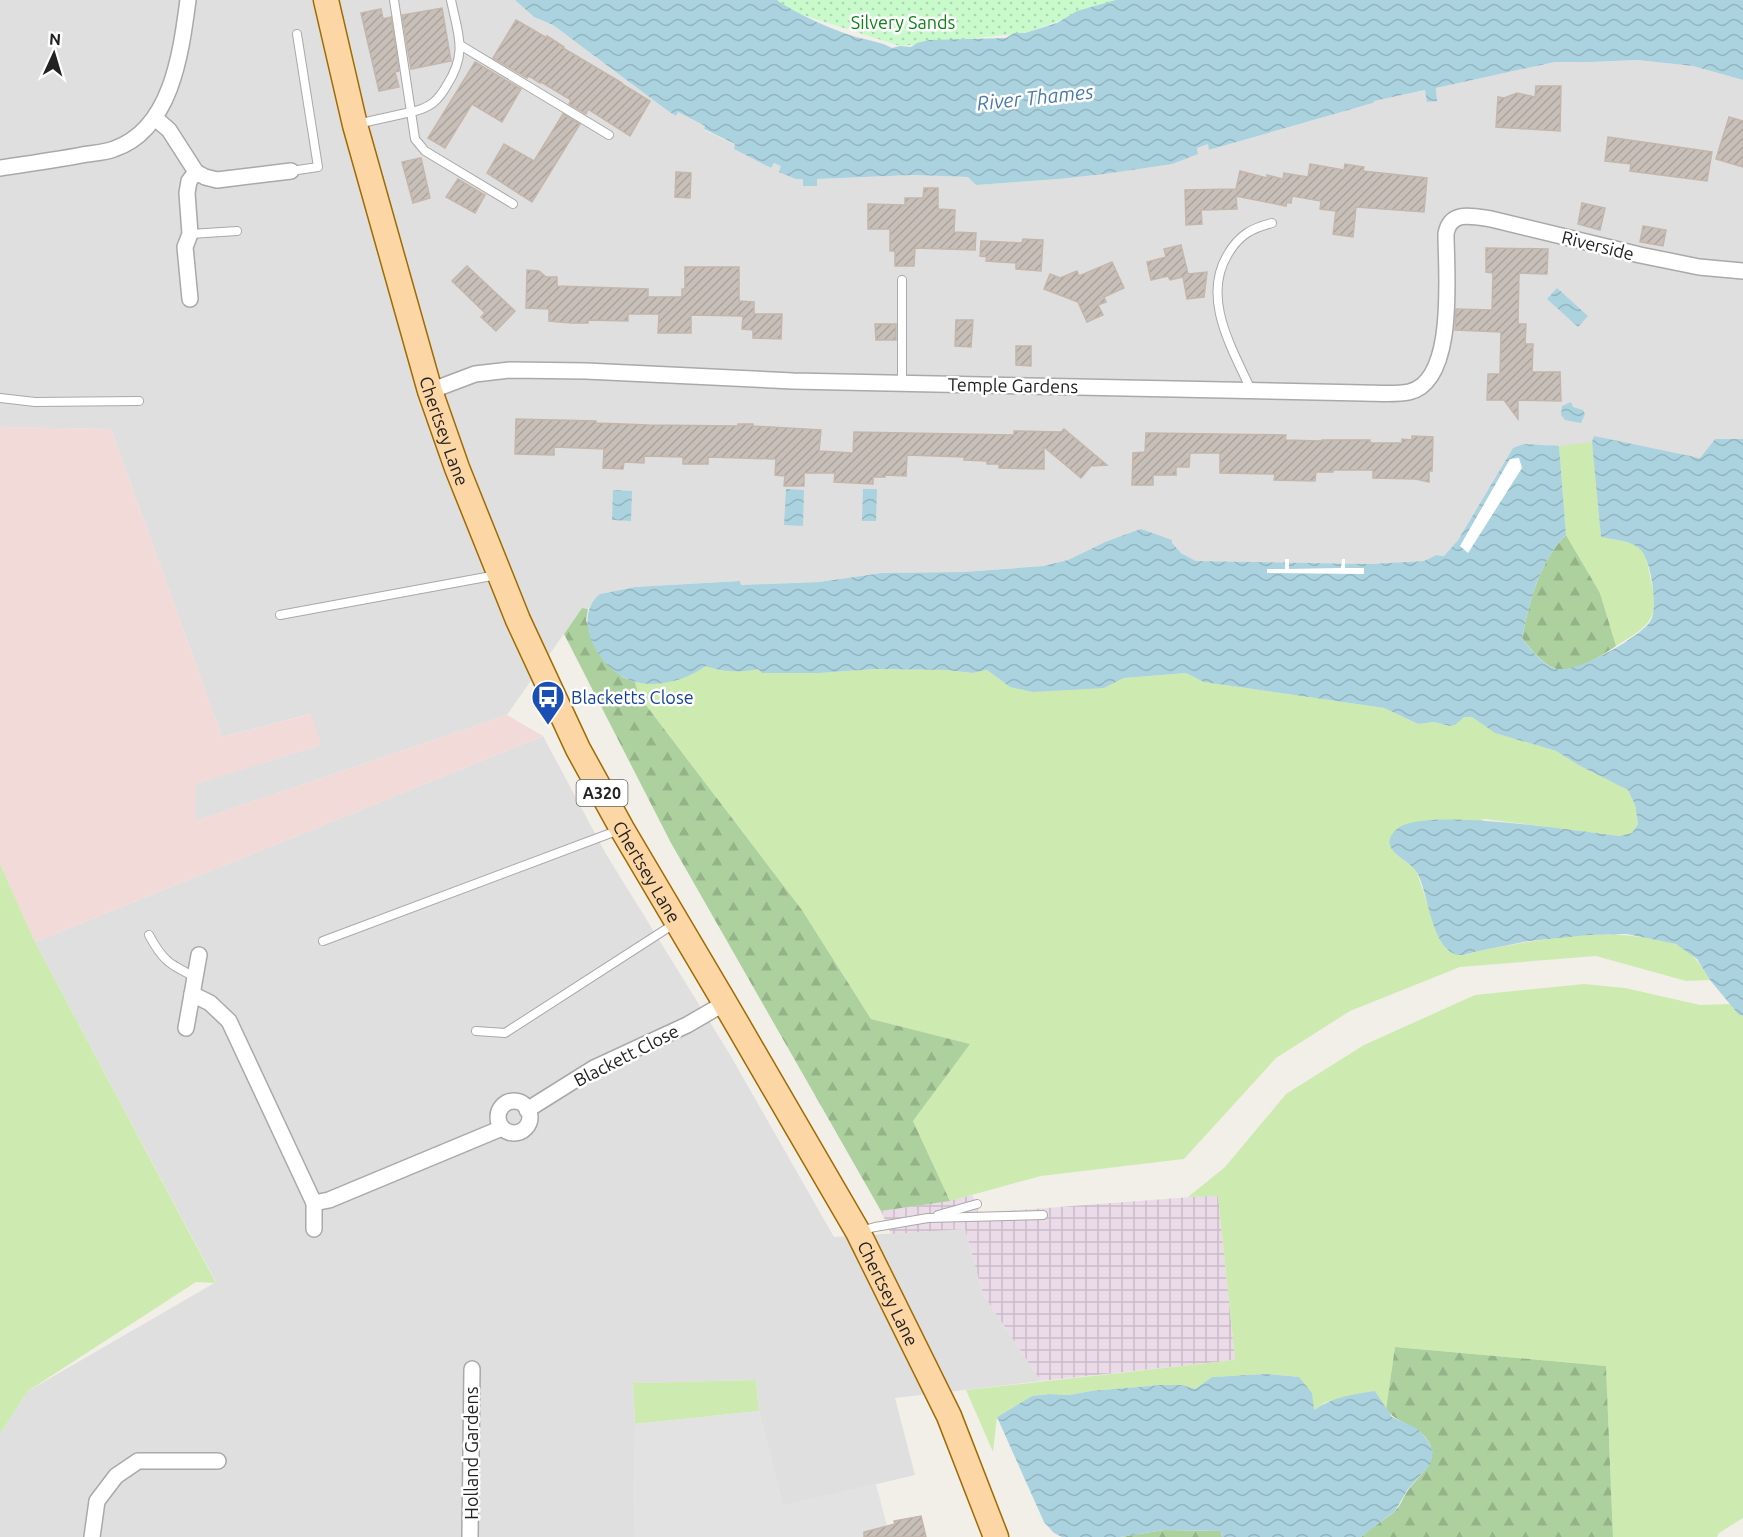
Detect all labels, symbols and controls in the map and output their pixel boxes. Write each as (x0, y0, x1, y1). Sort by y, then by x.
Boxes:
park label: Silvery Sands (851, 12, 955, 32)
north arrow (24, 24, 84, 84)
text: N (48, 30, 62, 48)
water label: River Thames (976, 79, 1095, 115)
street label: Riverside (1560, 226, 1636, 264)
street label: Chertsey Lane (416, 374, 473, 488)
street label: Temple Gardens (948, 374, 1079, 396)
bus stop icon: Blacketts Close (530, 679, 566, 726)
place label: Blacketts Close (571, 687, 694, 707)
road number: A320 (576, 780, 628, 806)
street label: Chertsey Lane (609, 817, 685, 926)
street label: Blackett Close (570, 1020, 682, 1090)
street label: Chertsey Lane (854, 1238, 923, 1349)
street label: Holland Gardens (461, 1386, 481, 1520)

